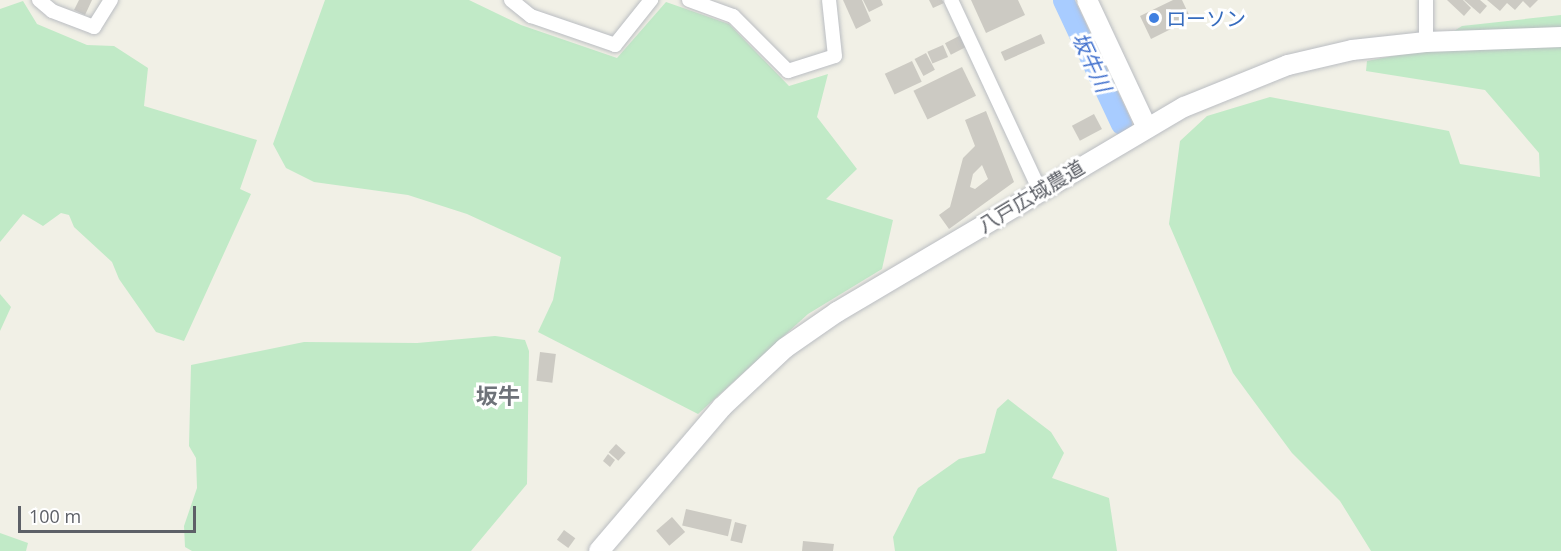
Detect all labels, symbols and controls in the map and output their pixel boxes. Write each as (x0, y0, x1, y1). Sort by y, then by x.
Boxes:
place label: ローソン (1166, 6, 1246, 30)
marker: ローソン (1147, 11, 1161, 25)
water label: 坂牛川 (1067, 28, 1117, 96)
street label: 八戸広域農道 (973, 155, 1089, 237)
district label: 坂牛 (476, 383, 520, 409)
scale bar (21, 494, 200, 532)
text: 100 m (29, 504, 81, 528)

